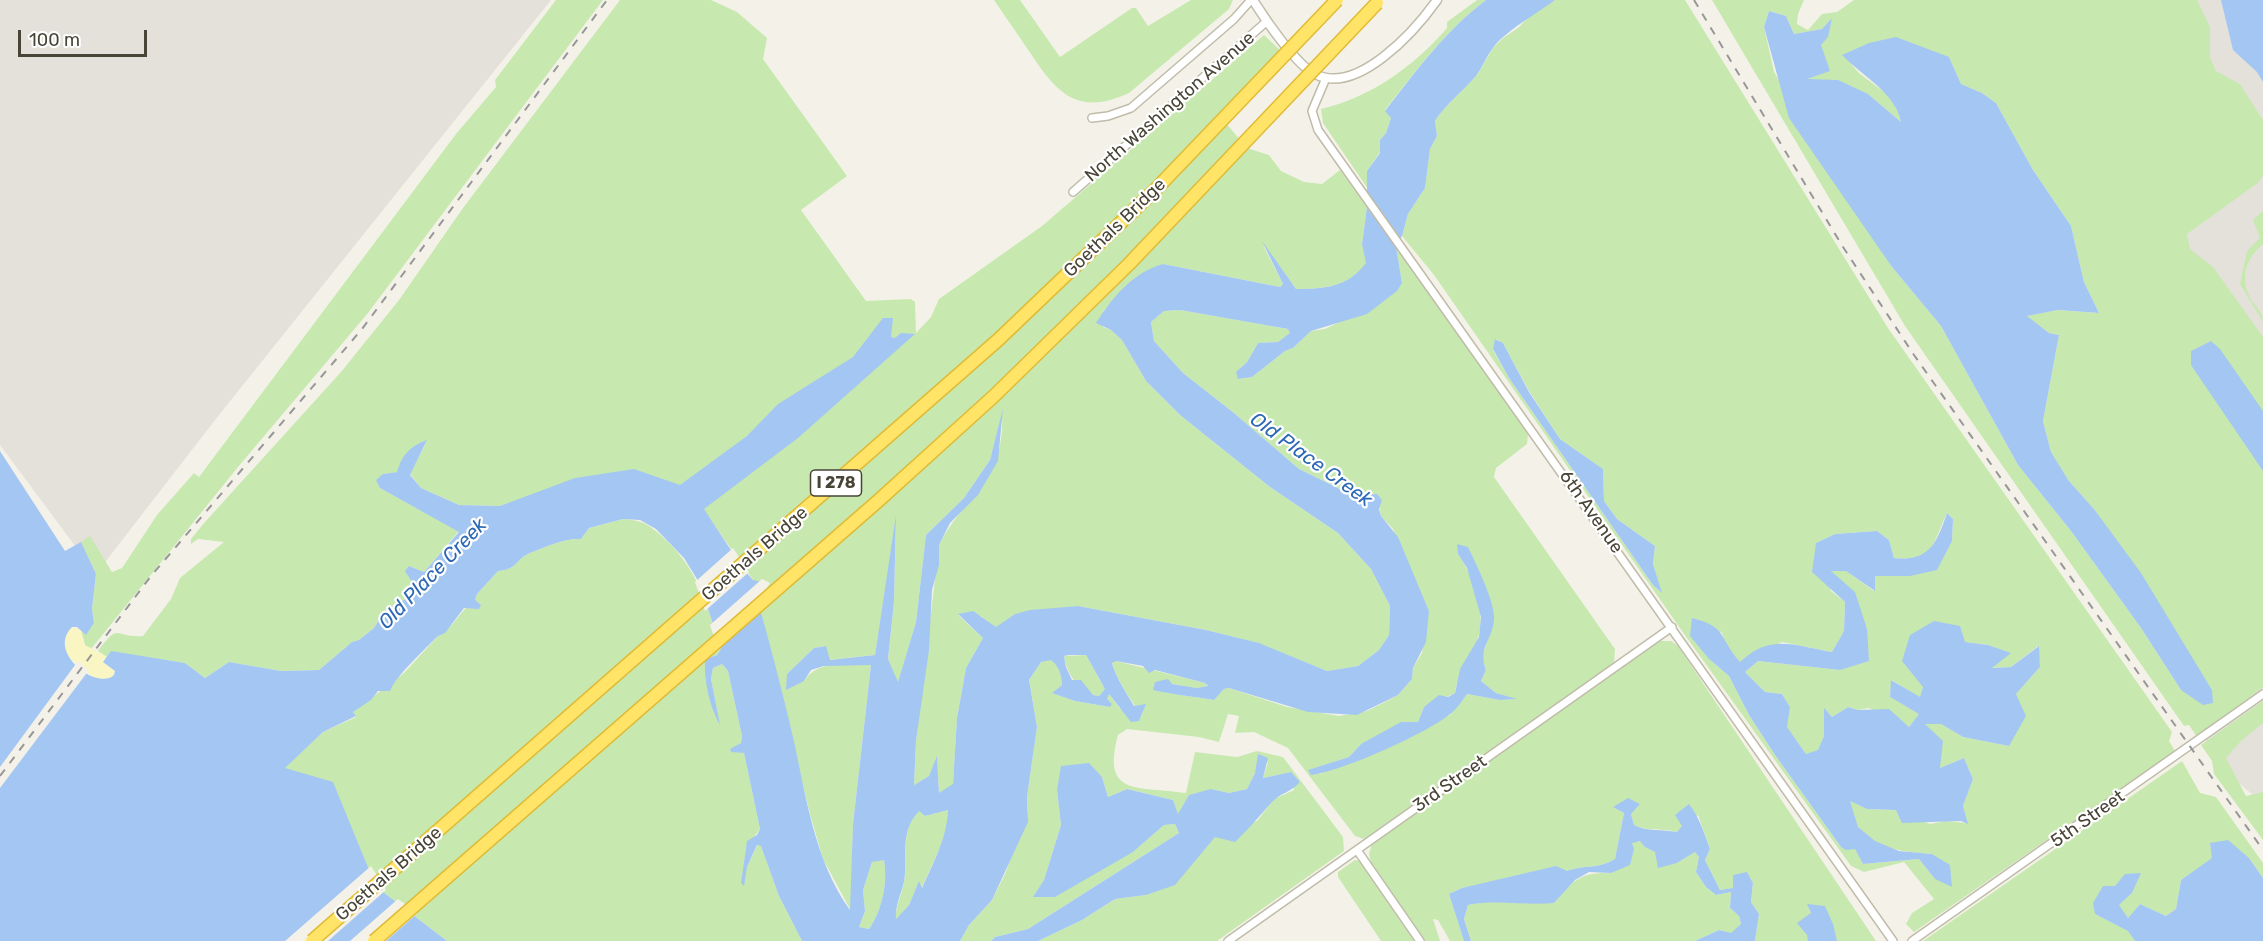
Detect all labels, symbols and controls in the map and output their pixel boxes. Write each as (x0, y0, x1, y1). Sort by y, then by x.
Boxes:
scale bar (21, 18, 150, 56)
street label: North Washington Avenue (1081, 27, 1259, 187)
text: 100 m (29, 29, 80, 51)
street label: Goethals Bridge (1060, 174, 1170, 282)
water label: Old Place Creek (1245, 408, 1377, 512)
street label: 6th Avenue (1555, 466, 1627, 558)
road number: I 278 (810, 470, 862, 496)
street label: Goethals Bridge (698, 502, 812, 606)
water label: Old Place Creek (374, 513, 492, 635)
street label: 3rd Street (1409, 751, 1491, 817)
street label: 5th Street (2047, 786, 2129, 852)
street label: Goethals Bridge (332, 822, 446, 926)

